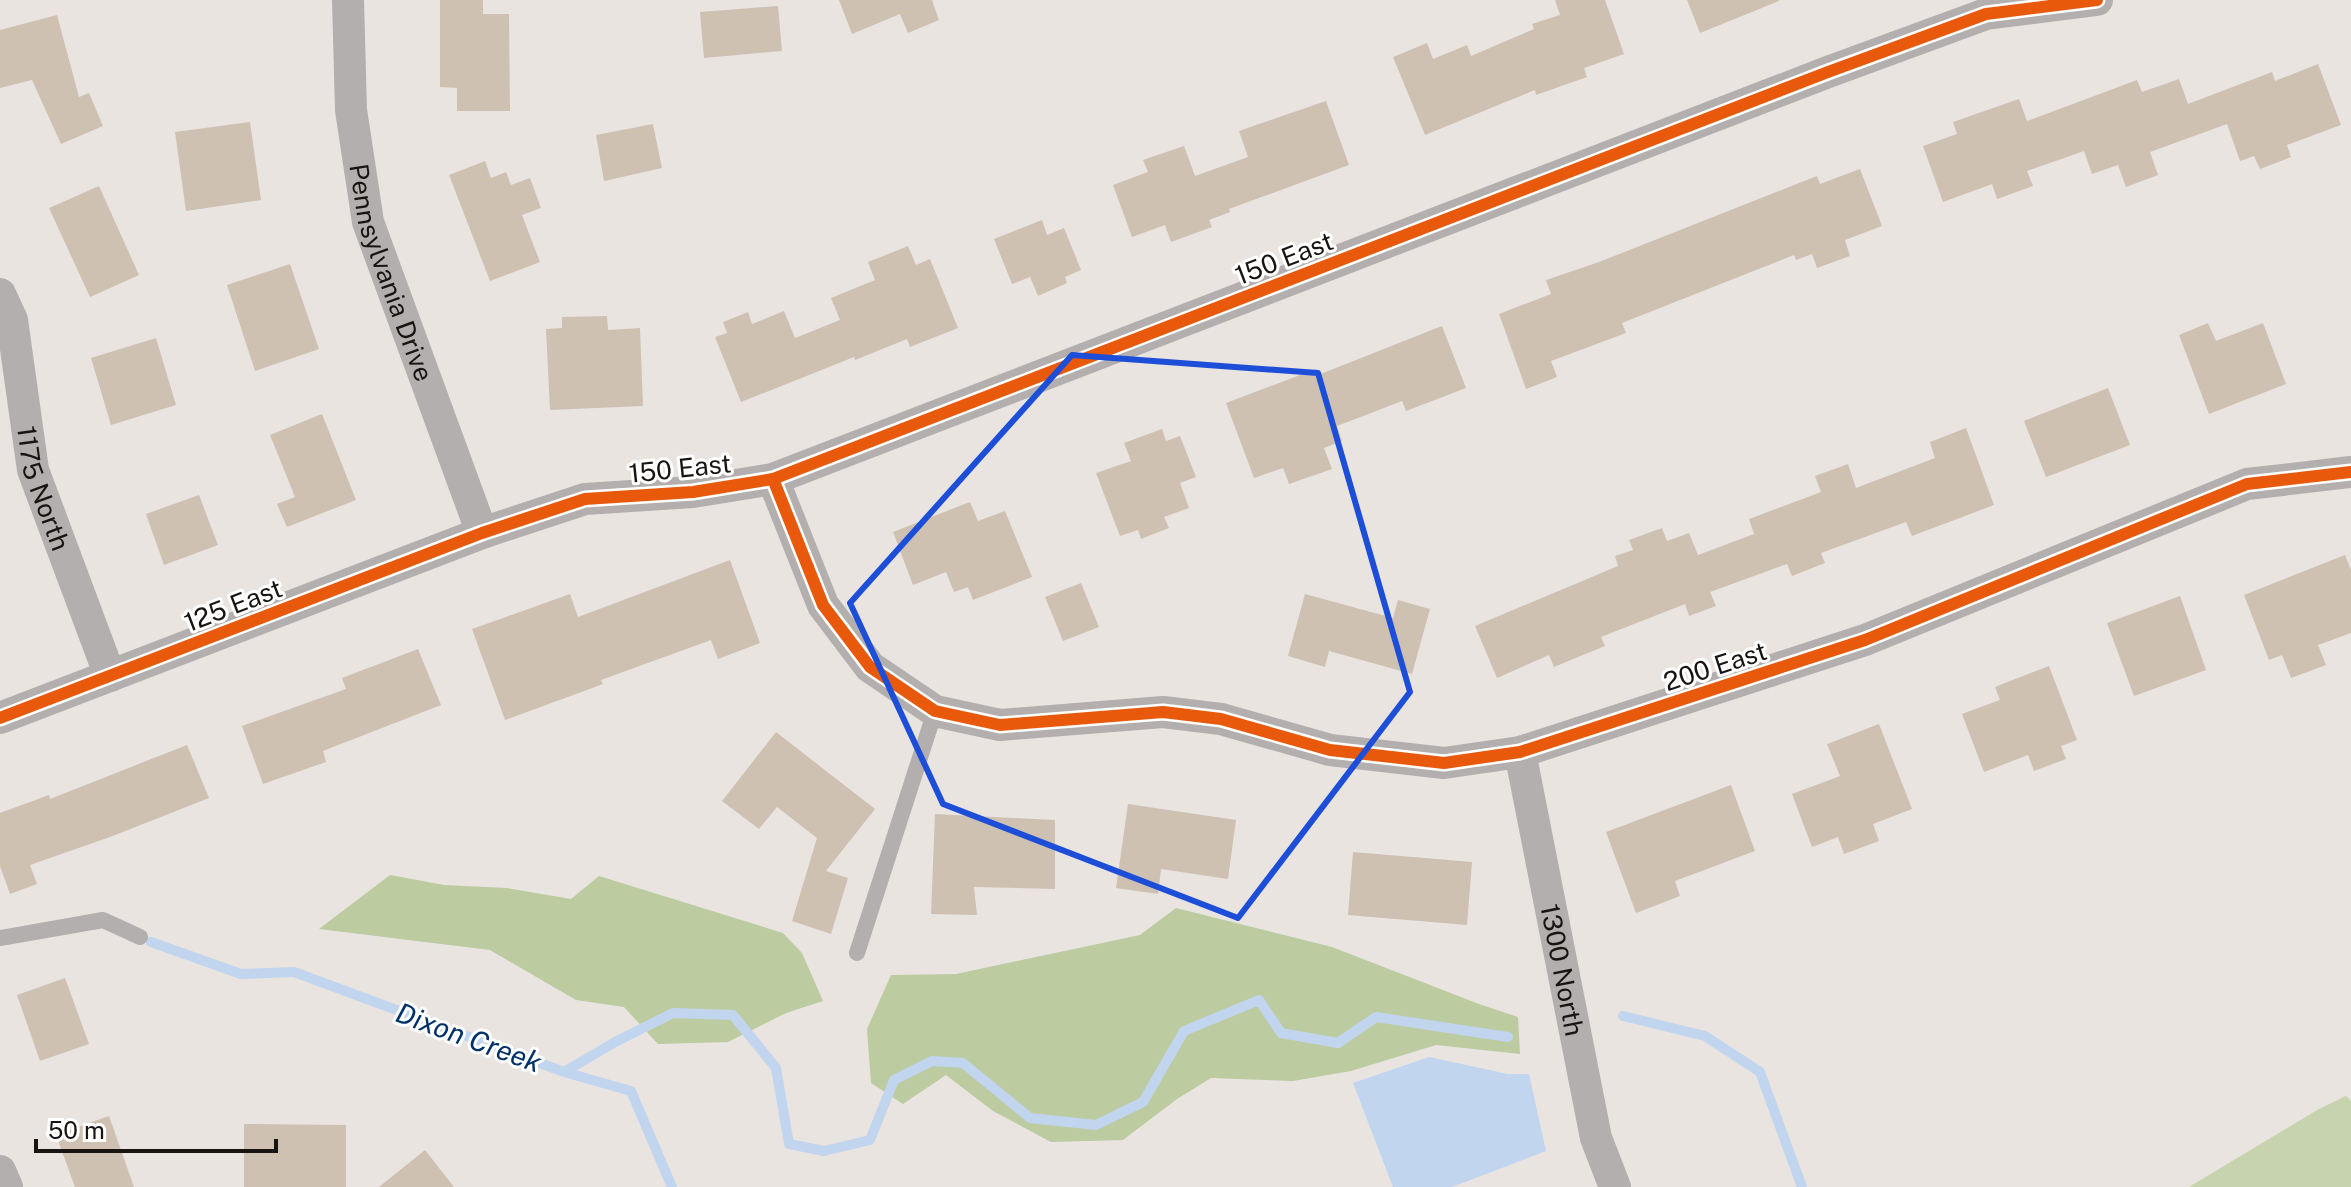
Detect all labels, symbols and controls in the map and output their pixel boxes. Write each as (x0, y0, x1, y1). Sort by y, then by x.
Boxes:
street label: Pennsylvania Drive (344, 162, 440, 385)
street label: 150 East (1231, 225, 1337, 291)
street label: 1175 North (11, 424, 77, 554)
street label: 150 East (627, 447, 733, 489)
street label: 125 East (180, 572, 286, 638)
street label: 200 East (1659, 635, 1771, 697)
street label: 1300 North (1535, 901, 1591, 1038)
water label: Dixon Creek (392, 995, 546, 1079)
scale bar (36, 1103, 276, 1153)
text: 50 m (48, 1116, 105, 1144)

